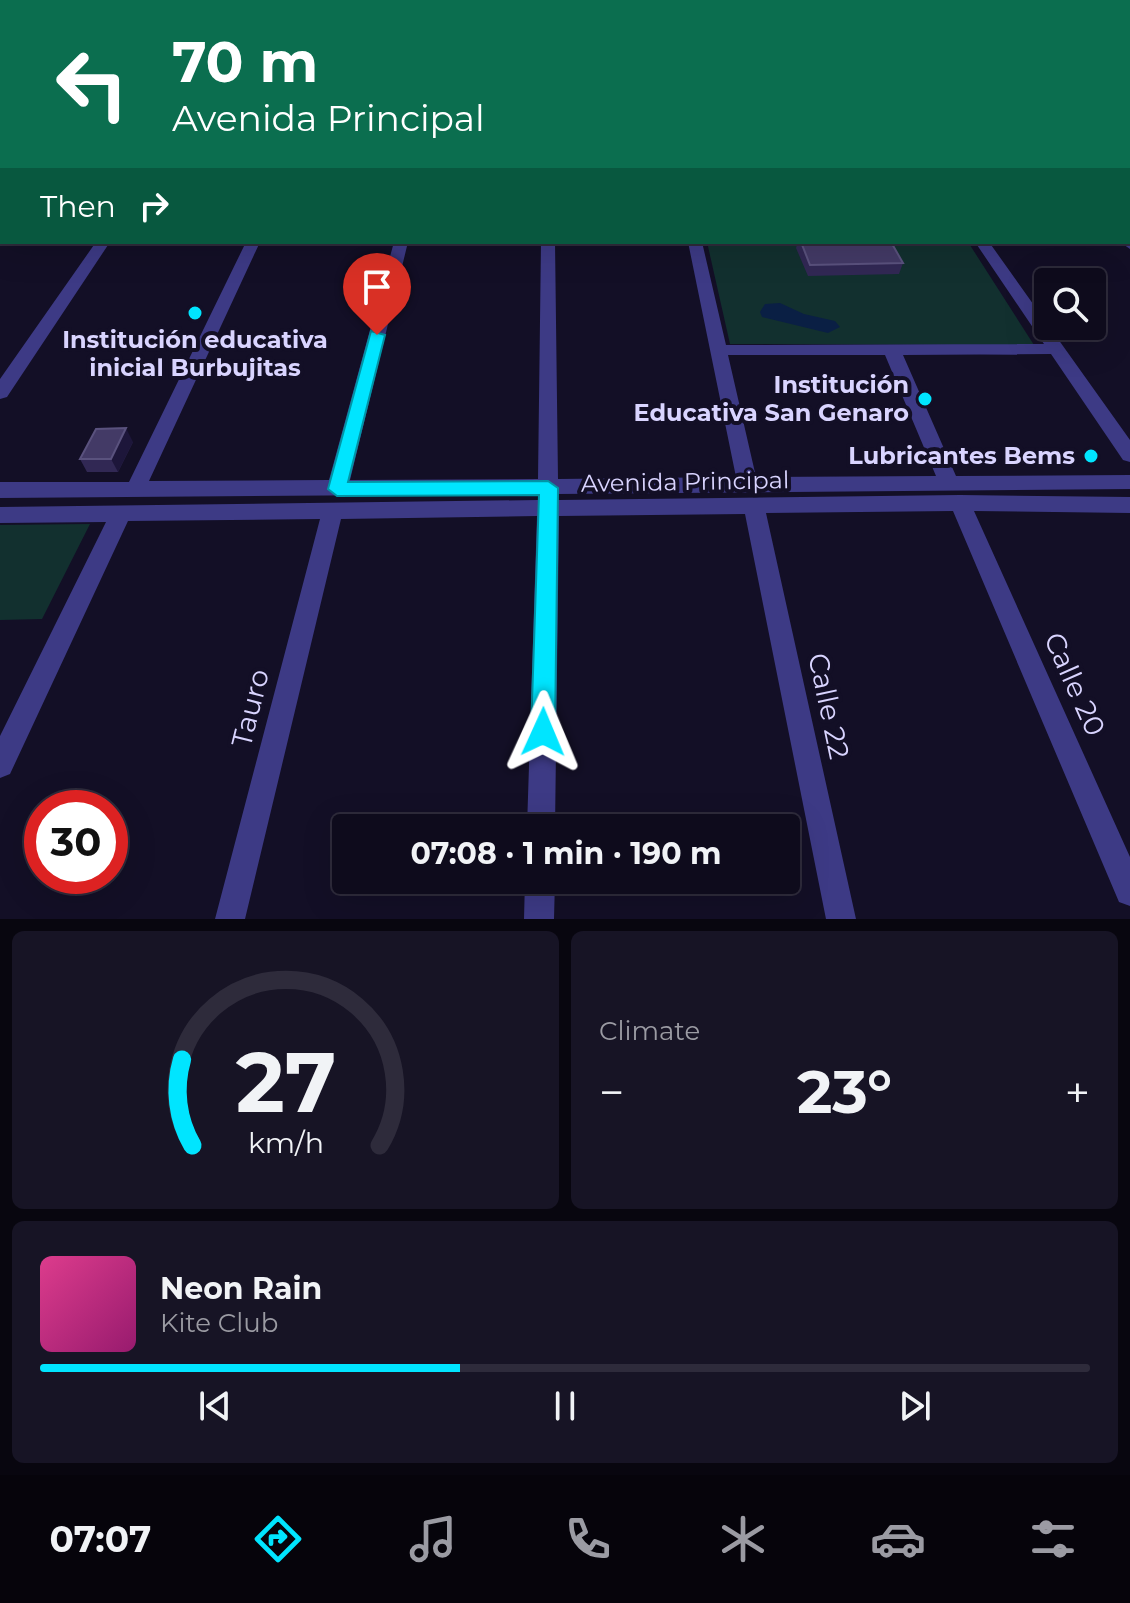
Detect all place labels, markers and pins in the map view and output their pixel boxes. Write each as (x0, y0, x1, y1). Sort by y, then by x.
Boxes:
pin (343, 253, 411, 335)
marker: Institución educativa inicial Burbujitas (186, 304, 204, 322)
place label: Institución educativa inicial Burbujitas (62, 325, 328, 382)
place label: Institución Educativa San Genaro (633, 370, 909, 427)
marker: Institución Educativa San Genaro (916, 390, 934, 408)
place label: Lubricantes Bems (848, 441, 1075, 470)
marker: Lubricantes Bems (1082, 447, 1100, 465)

